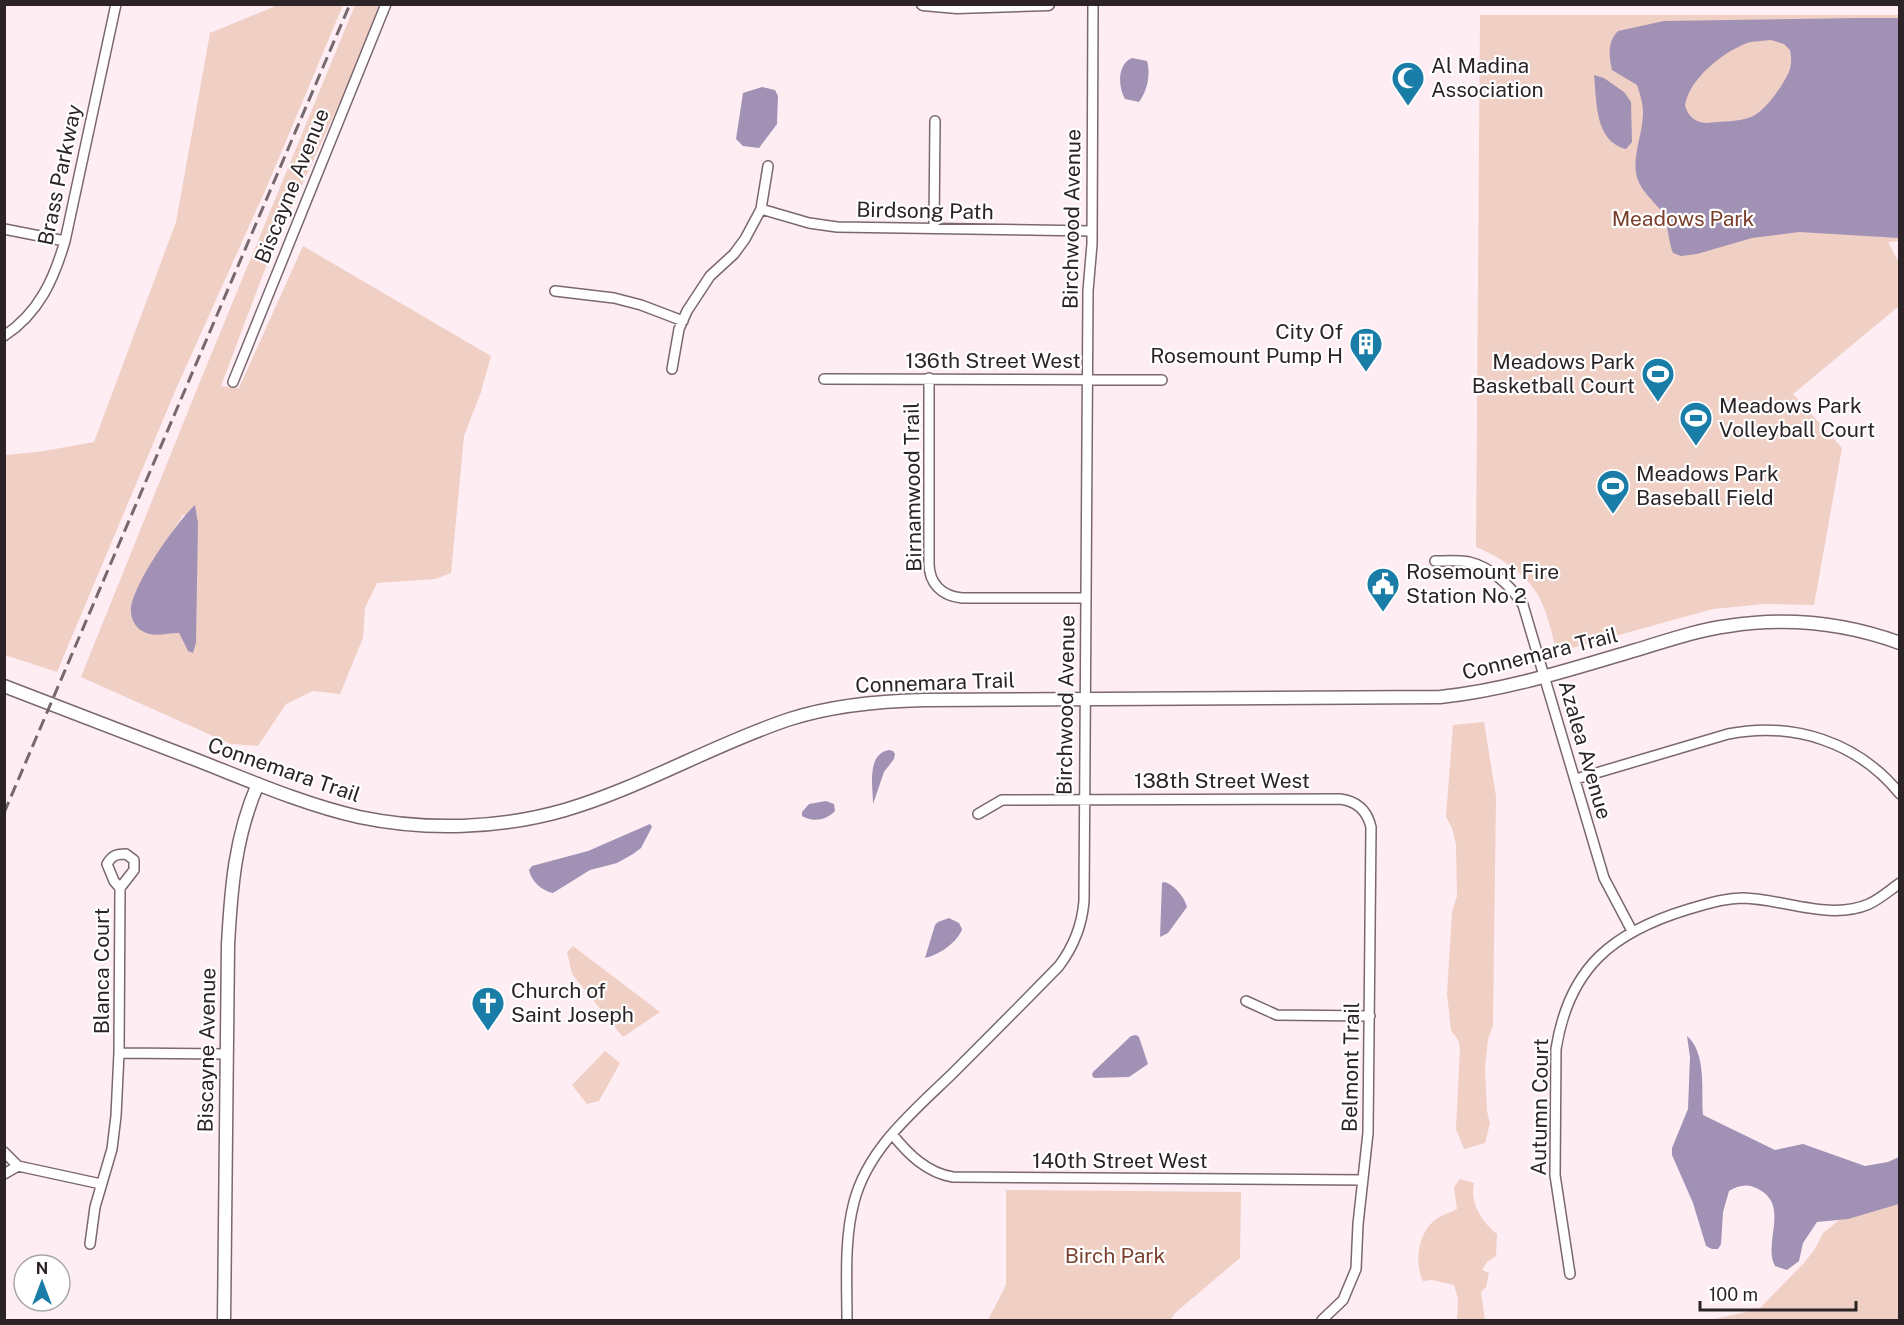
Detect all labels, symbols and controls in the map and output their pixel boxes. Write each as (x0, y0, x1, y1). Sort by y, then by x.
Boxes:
place label: Al Madina Association (1431, 53, 1544, 102)
mosque icon: Al Madina Association (1390, 60, 1426, 107)
street label: Brass Parkway (32, 102, 87, 248)
street label: Biscayne Avenue (249, 105, 334, 267)
street label: Birchwood Avenue (1057, 129, 1086, 309)
street label: Birdsong Path (856, 197, 994, 224)
park label: Meadows Park (1612, 206, 1755, 231)
place label: City Of Rosemount Pump H (1150, 319, 1343, 368)
building icon: City Of Rosemount Pump H (1348, 326, 1384, 373)
street label: 136th Street West (905, 348, 1081, 373)
place label: Meadows Park Basketball Court (1472, 349, 1635, 398)
sports icon: Meadows Park Basketball Court (1640, 356, 1676, 403)
place label: Meadows Park Volleyball Court (1719, 393, 1875, 442)
sports icon: Meadows Park Volleyball Court (1678, 400, 1714, 447)
street label: Birnamwood Trail (899, 402, 926, 572)
place label: Meadows Park Baseball Field (1636, 461, 1779, 510)
sports icon: Meadows Park Baseball Field (1595, 468, 1631, 515)
place label: Rosemount Fire Station No 2 (1406, 559, 1559, 608)
public building icon: Rosemount Fire Station No 2 (1365, 566, 1401, 613)
street label: Birchwood Avenue (1051, 615, 1080, 795)
street label: Connemara Trail (1459, 622, 1620, 685)
street label: Connemara Trail (855, 667, 1015, 698)
street label: Azalea Avenue (1554, 678, 1617, 822)
street label: Connemara Trail (205, 732, 364, 807)
street label: 138th Street West (1134, 768, 1310, 793)
street label: Blanca Court (89, 908, 114, 1034)
street label: Biscayne Avenue (193, 967, 220, 1133)
place label: Church of Saint Joseph (511, 978, 634, 1027)
church icon: Church of Saint Joseph (470, 985, 506, 1032)
street label: Belmont Trail (1337, 1002, 1364, 1132)
street label: Autumn Court (1526, 1038, 1553, 1176)
street label: 140th Street West (1032, 1148, 1208, 1173)
park label: Birch Park (1065, 1243, 1166, 1268)
north arrow (12, 1253, 72, 1313)
text: N (36, 1259, 48, 1278)
scale bar (1700, 1274, 1856, 1312)
text: 100 m (1709, 1284, 1758, 1305)

